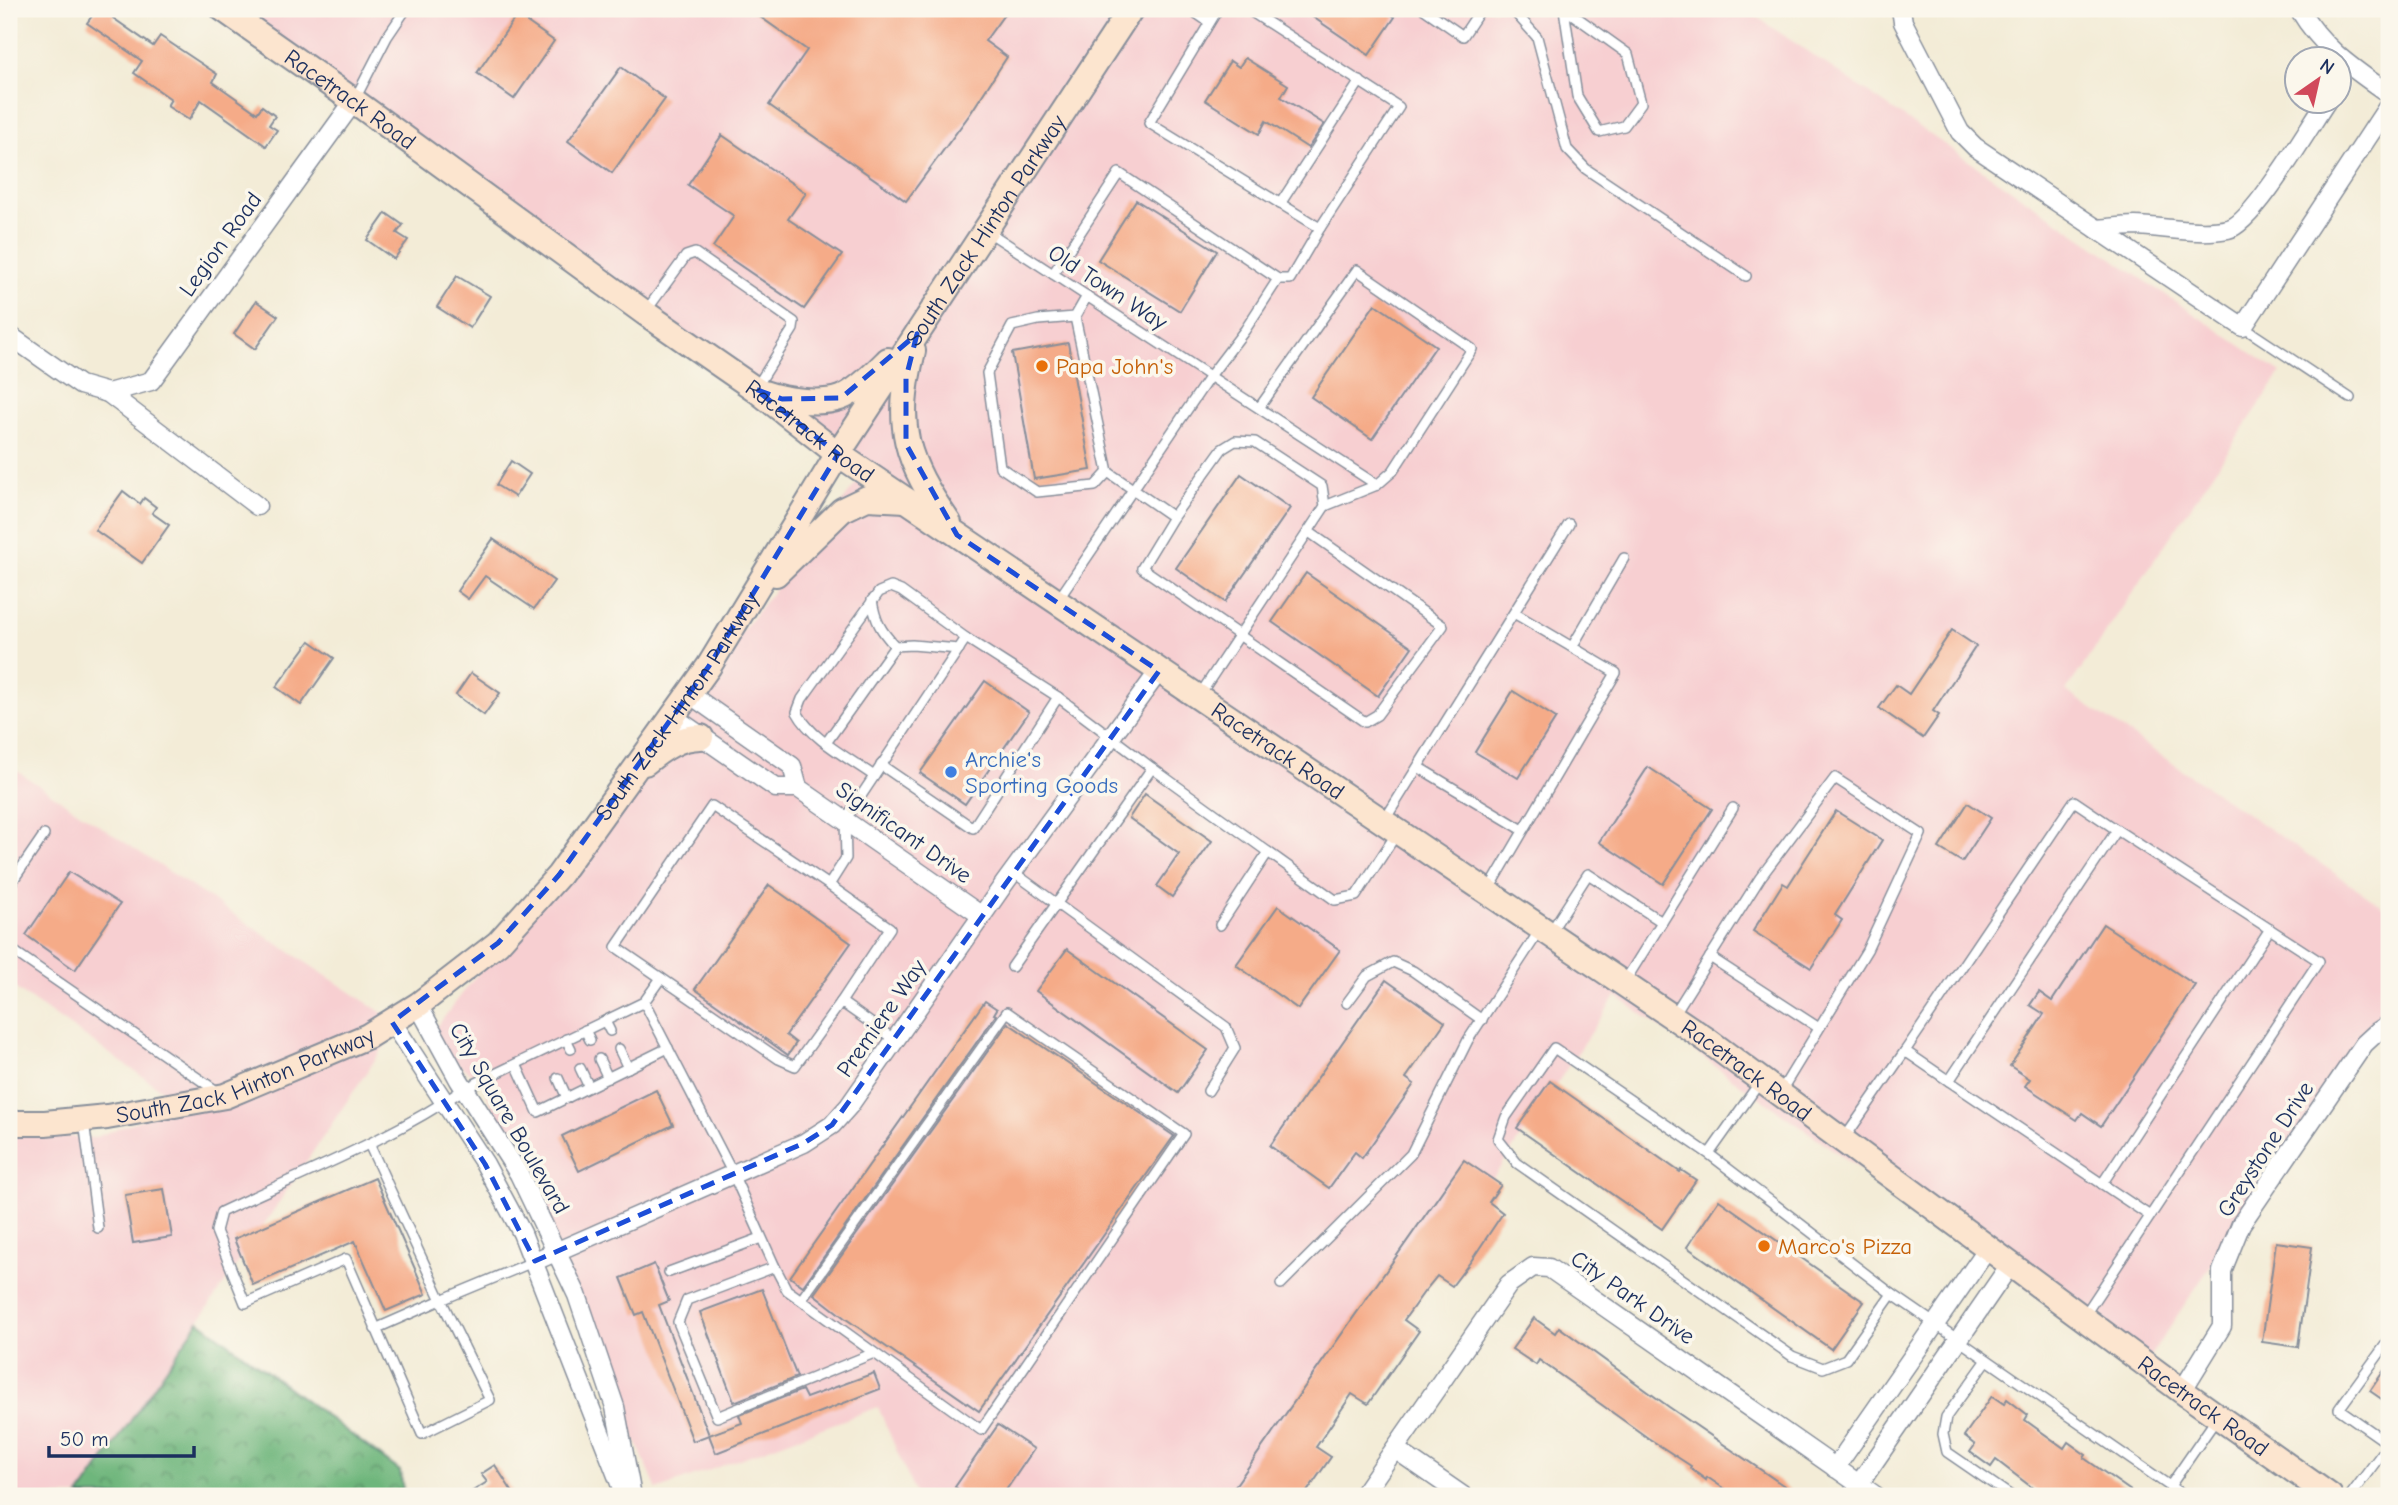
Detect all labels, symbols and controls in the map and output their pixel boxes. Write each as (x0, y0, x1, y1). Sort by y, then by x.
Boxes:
street label: Racetrack Road (279, 44, 421, 155)
north arrow (2282, 46, 2352, 116)
text: N (2316, 54, 2338, 79)
street label: South Zack Hinton Parkway (900, 109, 1072, 351)
street label: Legion Road (174, 187, 267, 302)
street label: Old Town Way (1043, 239, 1173, 336)
place label: Papa John's (1056, 353, 1173, 380)
marker: Papa John's (1034, 358, 1050, 374)
street label: Racetrack Road (740, 374, 879, 489)
street label: South Zack Hinton Parkway (590, 586, 765, 826)
street label: Racetrack Road (1206, 697, 1349, 806)
place label: Archie's Sporting Goods (965, 746, 1118, 799)
marker: Archie's Sporting Goods (943, 764, 959, 780)
street label: Significant Drive (831, 776, 977, 889)
street label: Premiere Way (831, 954, 932, 1082)
street label: Racetrack Road (1676, 1014, 1817, 1127)
street label: City Square Boulevard (444, 1018, 575, 1219)
street label: South Zack Hinton Parkway (114, 1022, 381, 1129)
street label: Greystone Drive (2212, 1076, 2319, 1222)
place label: Marco's Pizza (1778, 1233, 1912, 1260)
marker: Marco's Pizza (1756, 1238, 1772, 1254)
street label: City Park Drive (1566, 1245, 1700, 1350)
street label: Racetrack Road (2132, 1350, 2274, 1462)
scale bar (49, 1414, 194, 1458)
text: 50 m (60, 1427, 109, 1451)

